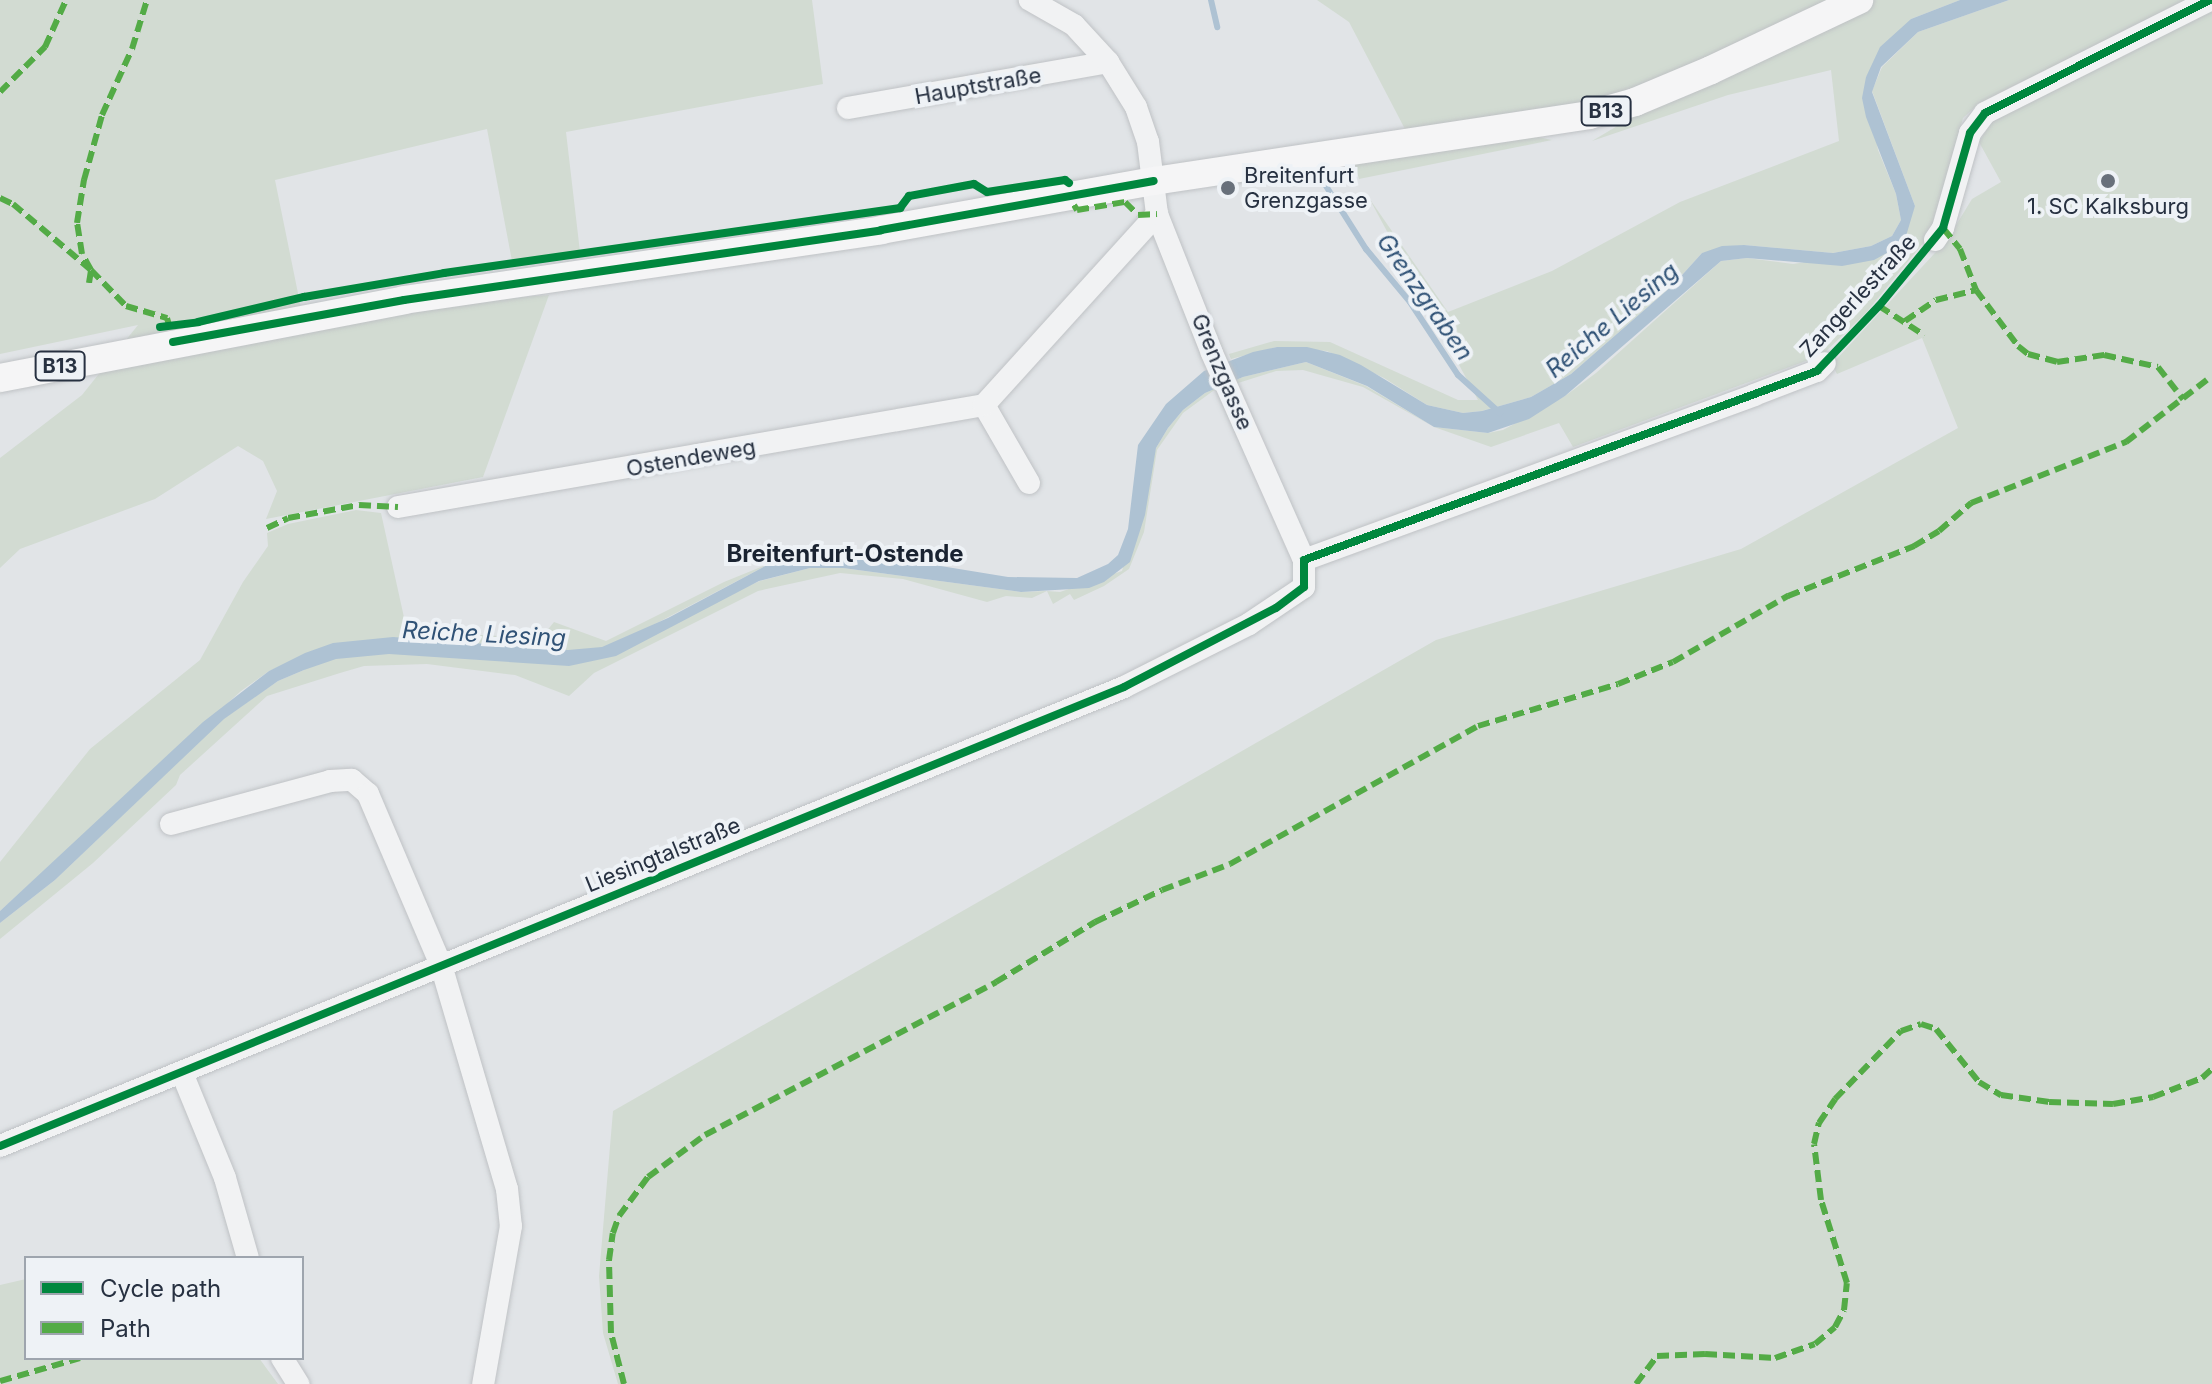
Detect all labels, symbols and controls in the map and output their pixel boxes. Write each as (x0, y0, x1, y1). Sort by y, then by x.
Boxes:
street label: Hauptstraße (913, 62, 1043, 110)
road number: B13 (1580, 95, 1632, 127)
place label: Breitenfurt Grenzgasse (1244, 162, 1368, 214)
marker: 1. SC Kalksburg (2099, 172, 2117, 190)
marker: Breitenfurt Grenzgasse (1219, 179, 1237, 197)
place label: 1. SC Kalksburg (2027, 194, 2189, 220)
water label: Grenzgraben (1371, 228, 1479, 366)
street label: Zangerlestraße (1794, 229, 1922, 363)
water label: Reiche Liesing (1540, 256, 1684, 384)
street label: Grenzgasse (1186, 310, 1258, 434)
road number: B13 (34, 350, 86, 382)
street label: Ostendeweg (624, 434, 758, 482)
district label: Breitenfurt-Ostende (726, 540, 964, 568)
water label: Reiche Liesing (401, 615, 567, 653)
street label: Liesingtalstraße (582, 812, 744, 898)
legend (24, 1256, 304, 1360)
text: Cycle path (100, 1274, 221, 1303)
text: Path (100, 1314, 151, 1343)

